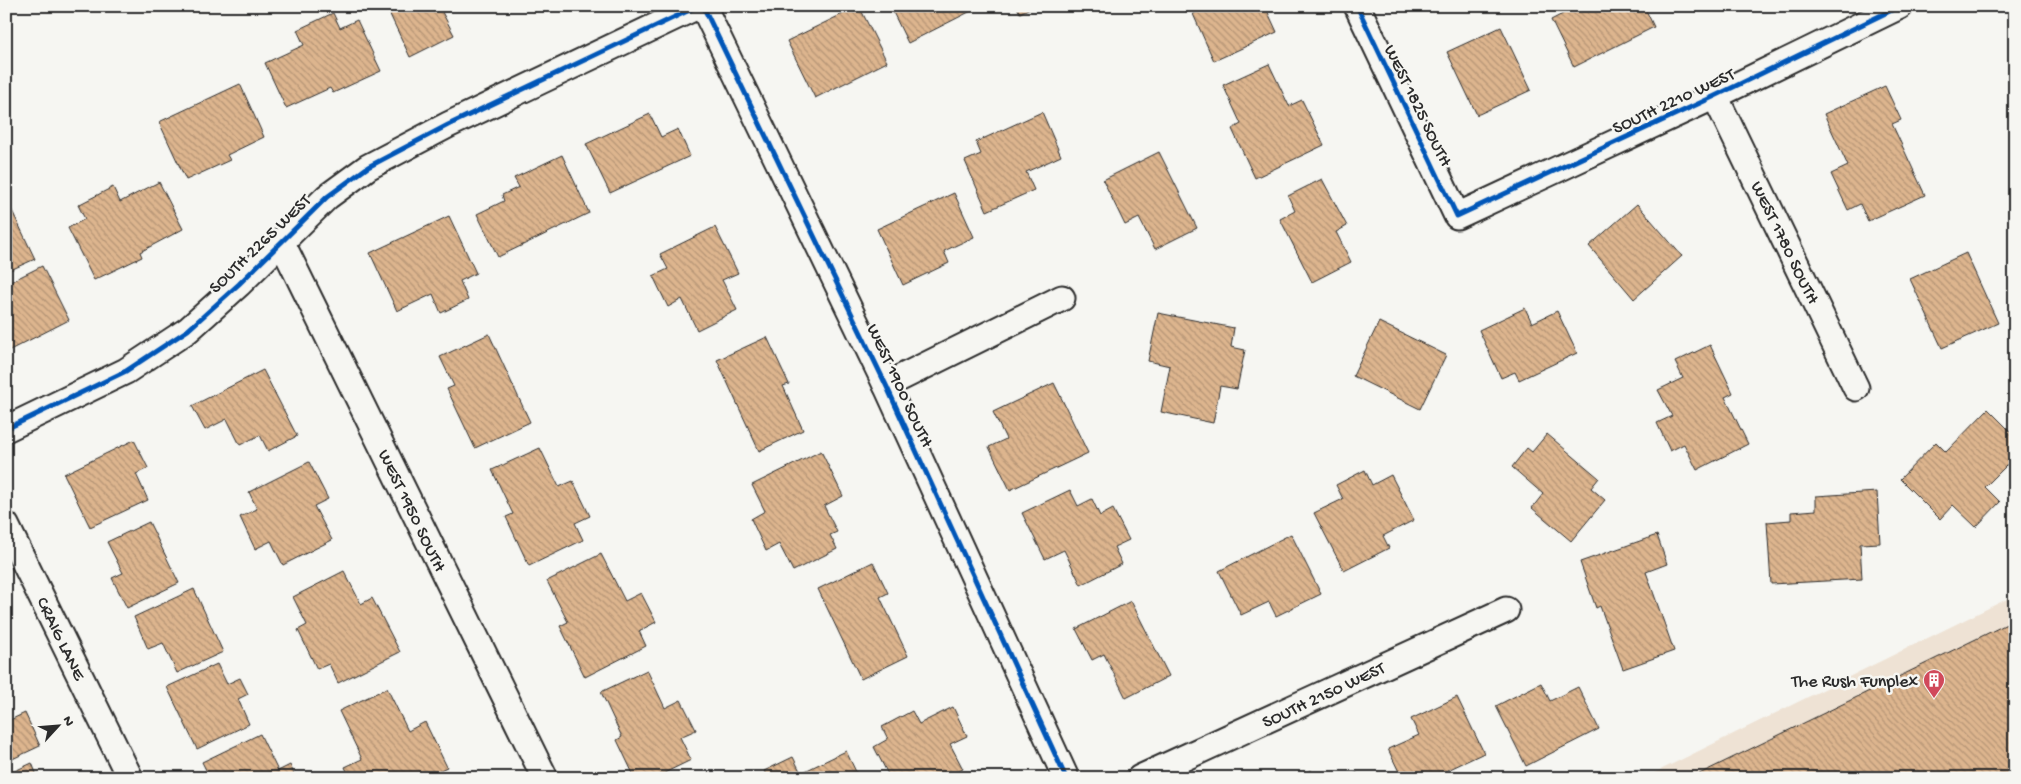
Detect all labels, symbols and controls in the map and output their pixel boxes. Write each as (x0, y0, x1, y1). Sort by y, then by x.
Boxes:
street label: WEST 1825 SOUTH (1378, 42, 1456, 171)
street label: SOUTH 2210 WEST (1610, 64, 1739, 140)
street label: WEST 1780 SOUTH (1745, 178, 1823, 308)
street label: SOUTH 2265 WEST (205, 190, 317, 299)
street label: WEST 1900 SOUTH (861, 321, 937, 452)
street label: WEST 1950 SOUTH (372, 447, 450, 576)
street label: CRAIG LANE (31, 594, 89, 685)
street label: SOUTH 2150 WEST (1259, 658, 1390, 734)
building icon: The Rush Funplex (1922, 668, 1946, 699)
place label: The Rush Funplex (1791, 672, 1919, 693)
north arrow (32, 702, 82, 752)
text: N (58, 714, 77, 729)

